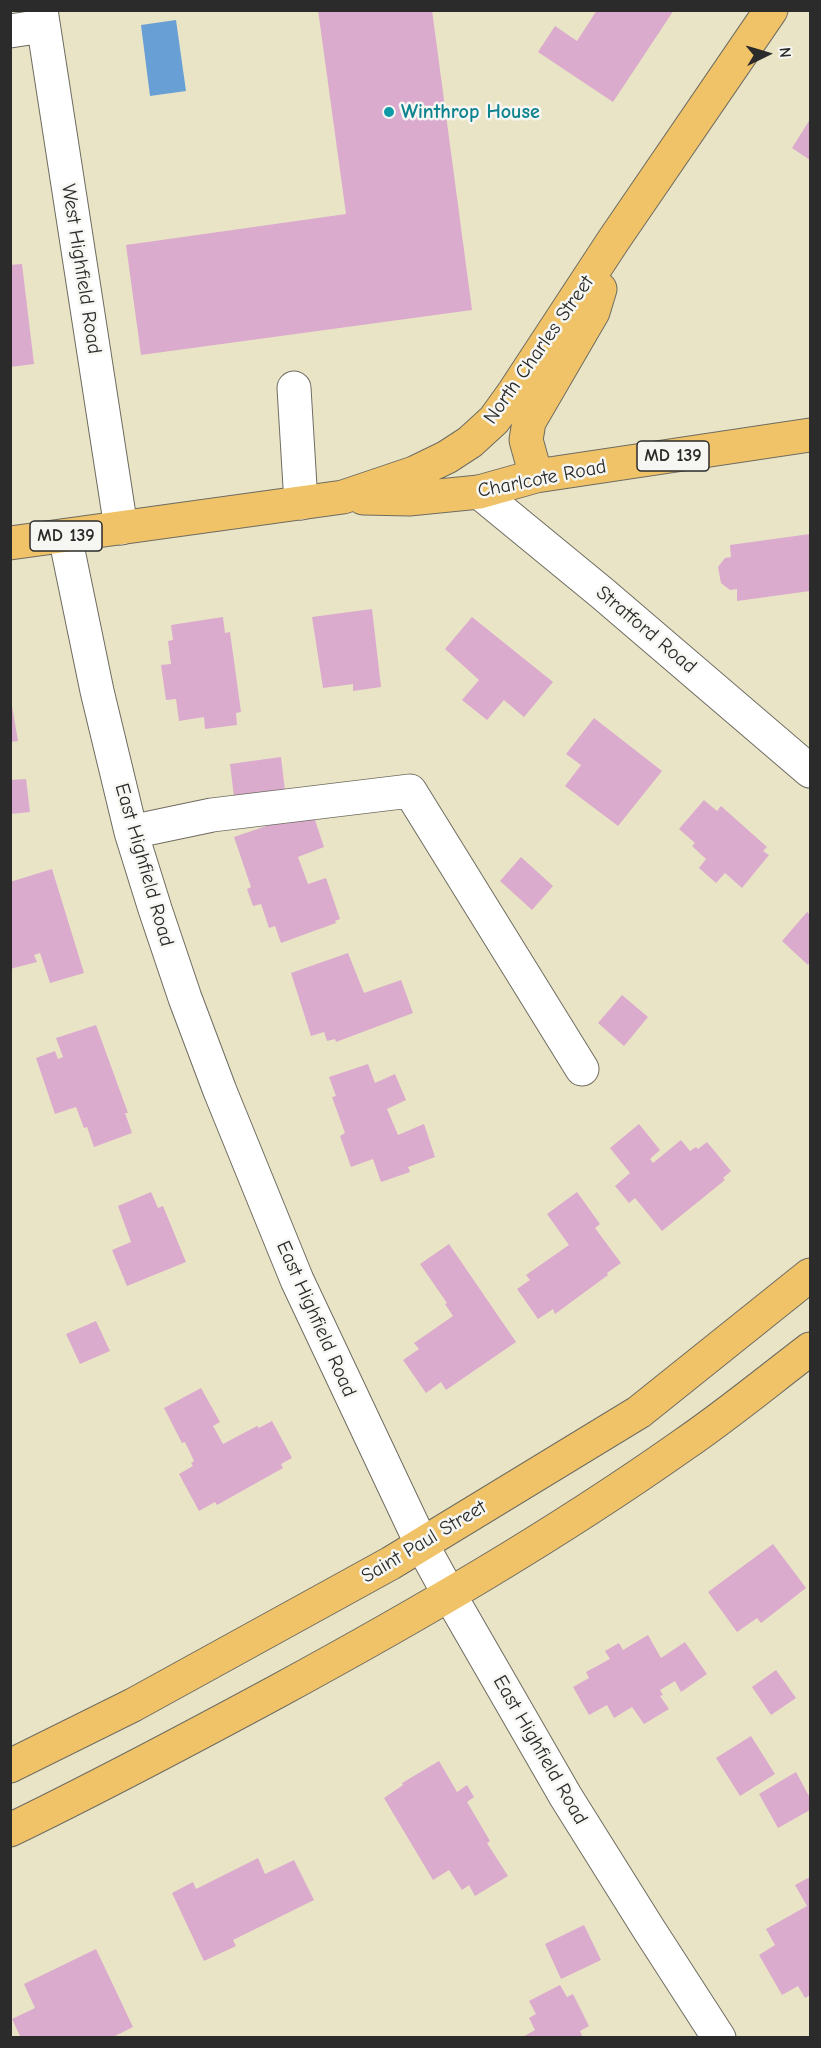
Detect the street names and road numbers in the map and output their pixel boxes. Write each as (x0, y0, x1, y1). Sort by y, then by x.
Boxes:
street label: West Highfield Road (56, 182, 106, 356)
street label: North Charles Street (479, 271, 599, 429)
road number: MD 139 (637, 441, 709, 471)
street label: Charlcote Road (476, 455, 608, 503)
road number: MD 139 (30, 521, 102, 551)
street label: Stratford Road (591, 581, 701, 679)
street label: East Highfield Road (109, 781, 179, 949)
street label: East Highfield Road (271, 1237, 361, 1401)
street label: Saint Paul Street (357, 1495, 491, 1589)
street label: East Highfield Road (488, 1671, 592, 1829)

